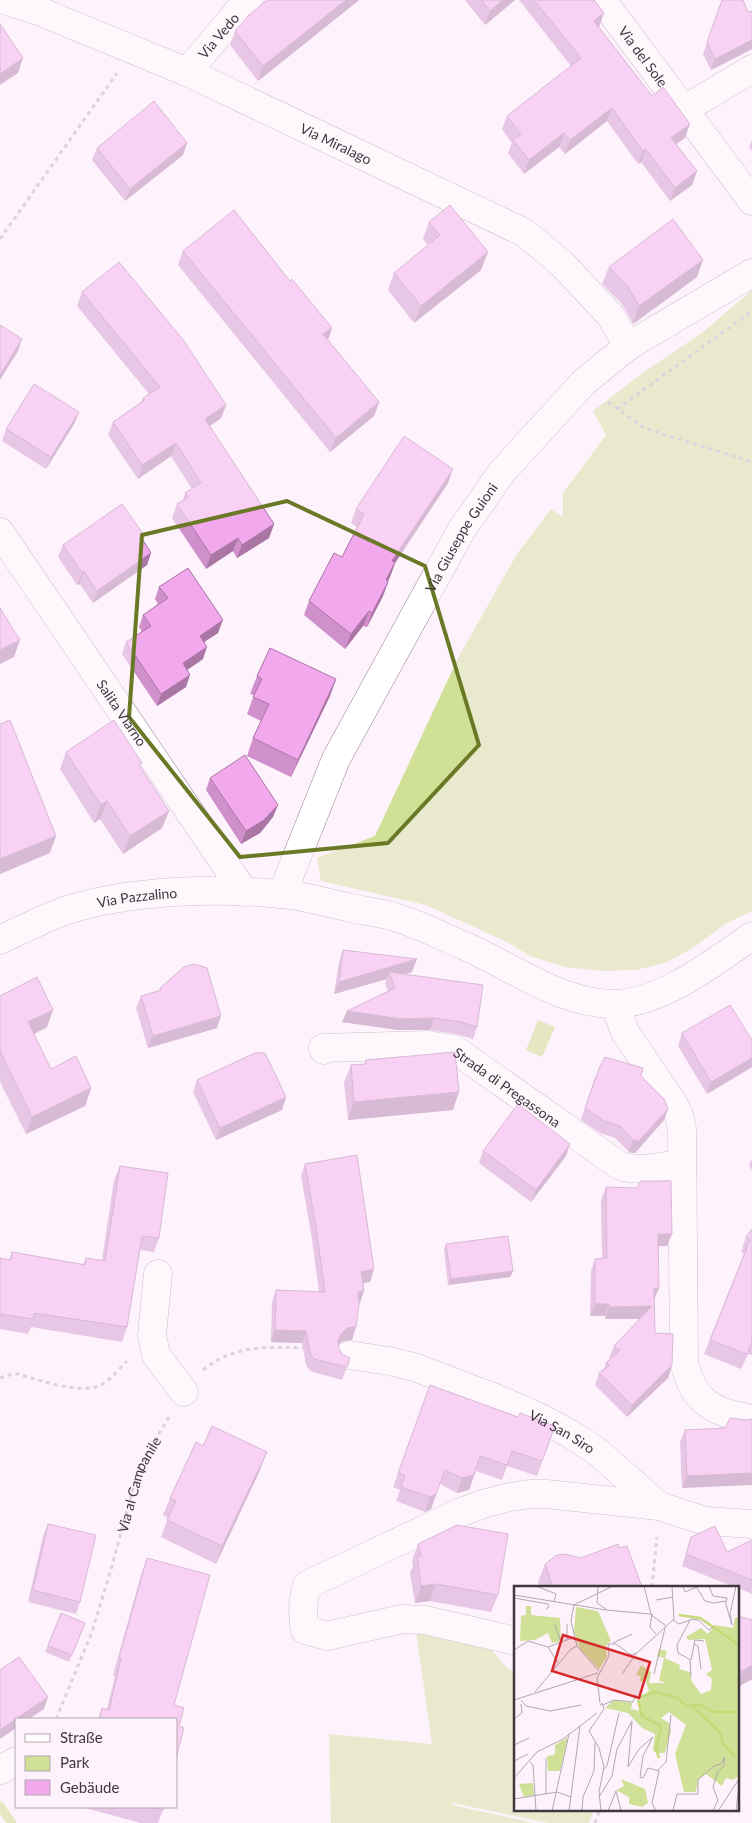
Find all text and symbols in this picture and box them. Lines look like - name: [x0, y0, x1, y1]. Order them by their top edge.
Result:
- street label: Via Vedo: [194, 9, 242, 62]
- street label: Via del Sole: [616, 22, 672, 90]
- street label: Via Miralago: [298, 119, 375, 167]
- street label: Via Giuseppe Guioni: [421, 479, 501, 595]
- street label: Salita Viarno: [94, 676, 151, 749]
- street label: Via Pazzalino: [96, 883, 178, 910]
- street label: Strada di Pregassona: [451, 1043, 564, 1130]
- street label: Via San Siro: [527, 1406, 598, 1457]
- street label: Via al Campanile: [113, 1433, 164, 1535]
- inset map: [514, 1586, 740, 1810]
- legend: [15, 1718, 178, 1808]
- text: Straße: [60, 1728, 103, 1746]
- text: Park: [60, 1753, 90, 1771]
- text: Gebäude: [60, 1778, 119, 1796]

